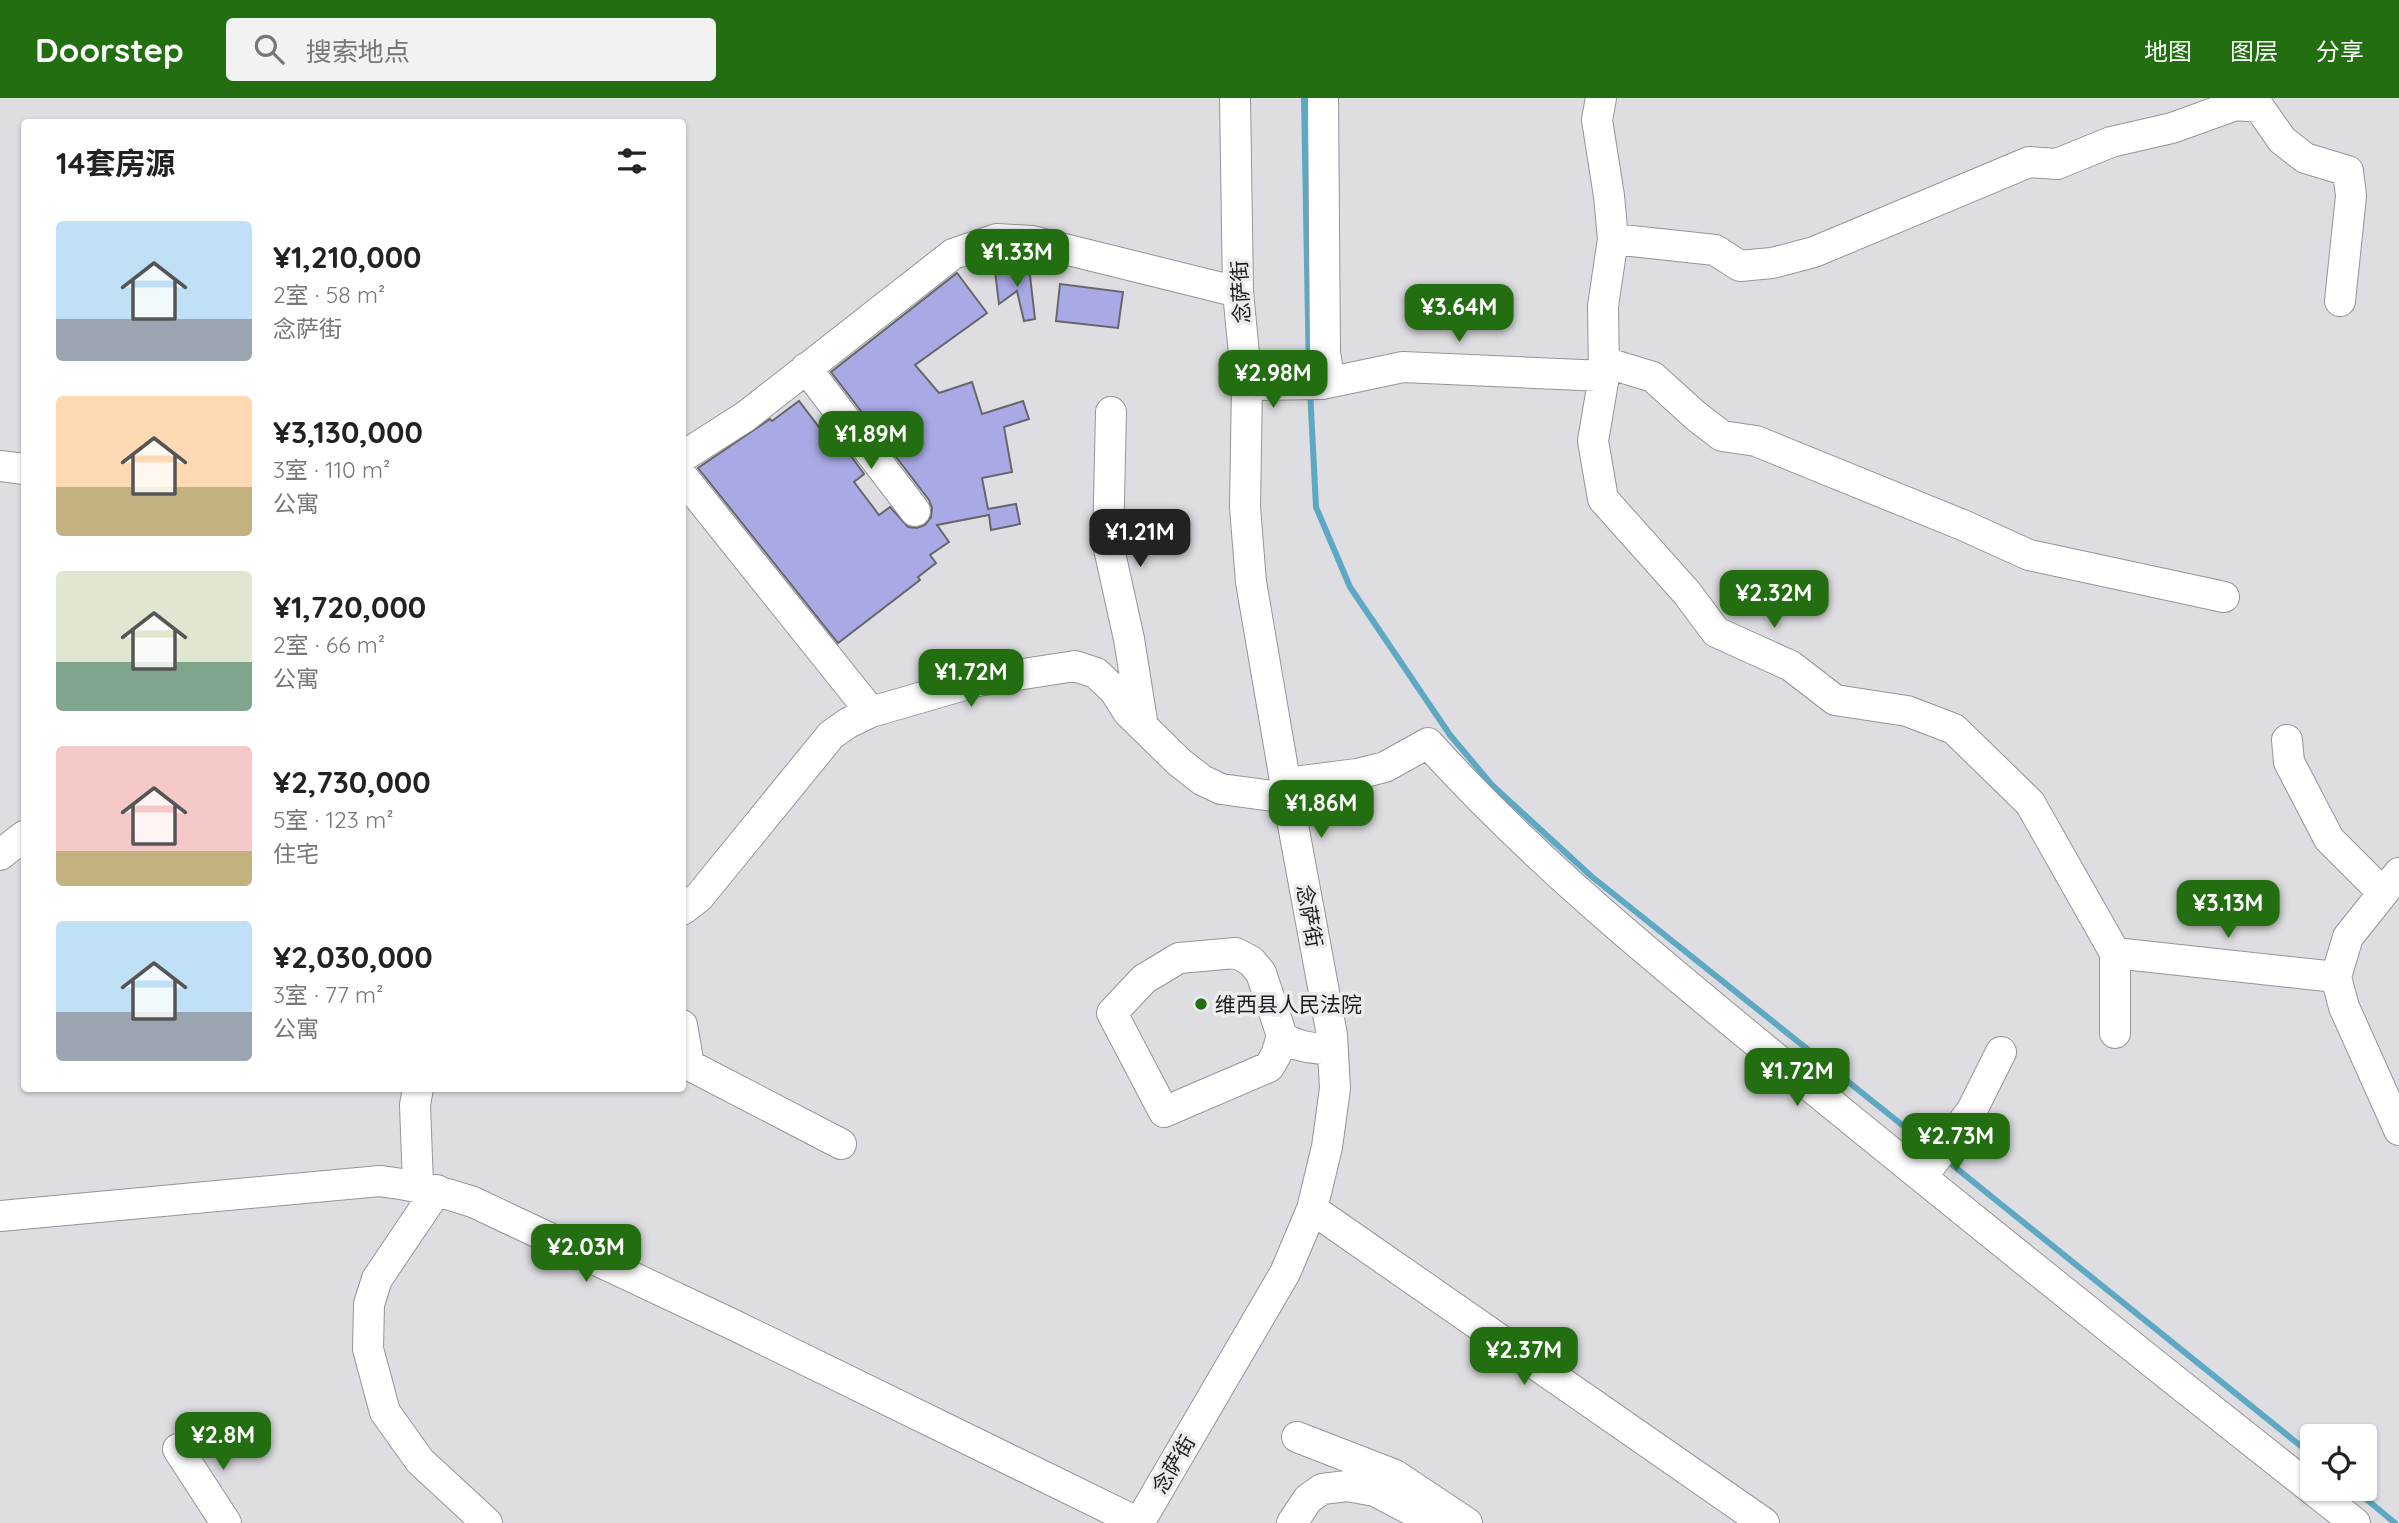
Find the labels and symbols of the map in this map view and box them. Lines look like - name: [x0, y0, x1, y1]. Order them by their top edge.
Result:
- pin: ¥1.33M: [960, 230, 1074, 289]
- street label: 念萨街: [1225, 260, 1255, 324]
- pin: ¥3.64M: [1402, 285, 1516, 344]
- pin: ¥2.98M: [1216, 350, 1330, 410]
- pin: ¥1.89M: [814, 412, 928, 471]
- pin: ¥1.21M: [1083, 510, 1197, 569]
- pin: ¥2.32M: [1717, 570, 1831, 630]
- pin: ¥1.72M: [914, 650, 1028, 709]
- pin: ¥1.86M: [1264, 780, 1378, 840]
- pin: ¥3.13M: [2171, 880, 2285, 940]
- street label: 念萨街: [1292, 883, 1328, 949]
- place label: 维西县人民法院: [1215, 991, 1362, 1017]
- marker: 维西县人民法院: [1193, 996, 1209, 1012]
- pin: ¥1.72M: [1740, 1048, 1854, 1108]
- pin: ¥2.73M: [1899, 1114, 2013, 1173]
- pin: ¥2.03M: [529, 1224, 643, 1284]
- pin: ¥2.37M: [1467, 1328, 1581, 1387]
- pin: ¥2.8M: [174, 1412, 272, 1472]
- street label: 念萨街: [1146, 1430, 1200, 1498]

